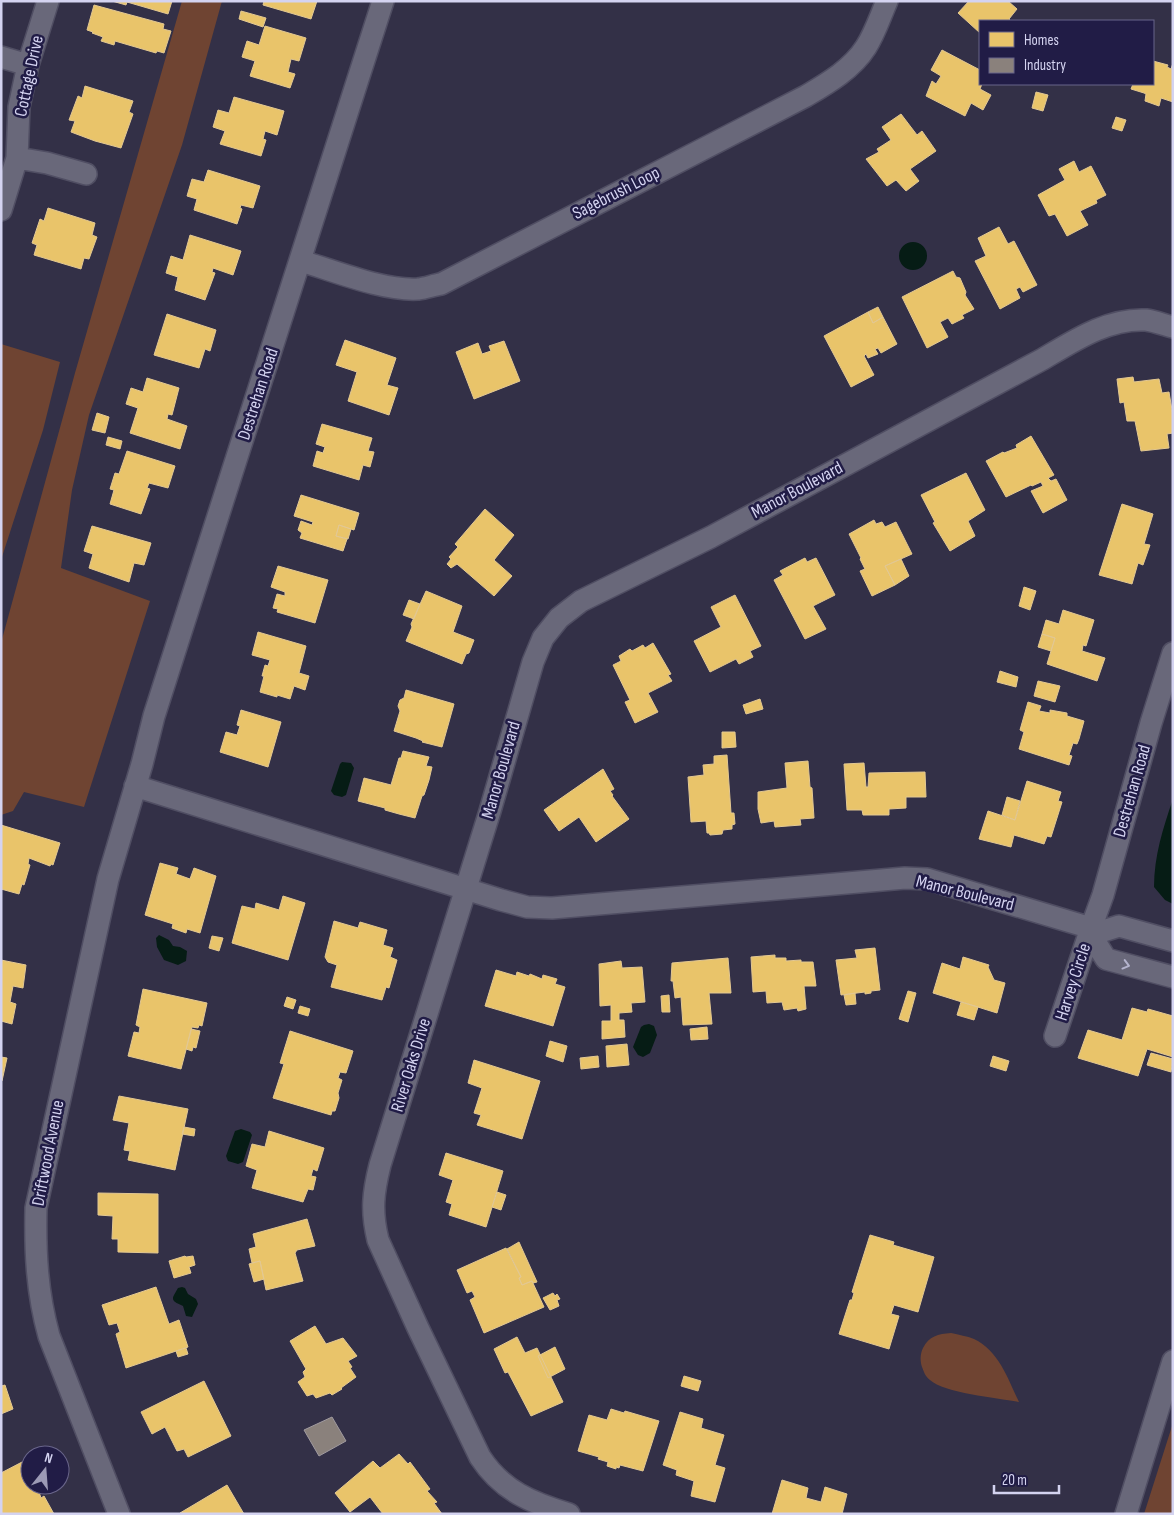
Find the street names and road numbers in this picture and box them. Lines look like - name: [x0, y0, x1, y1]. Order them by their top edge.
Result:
- street label: Cottage Drive: [10, 33, 48, 119]
- street label: Sagebrush Loop: [569, 162, 663, 224]
- street label: Destrehan Road: [233, 345, 283, 443]
- street label: Manor Boulevard: [748, 457, 846, 523]
- street label: Manor Boulevard: [477, 719, 525, 821]
- street label: Destrehan Road: [1109, 742, 1155, 840]
- street label: Manor Boulevard: [914, 871, 1016, 915]
- street label: Harvey Circle: [1051, 941, 1095, 1023]
- street label: River Oaks Drive: [387, 1016, 435, 1114]
- street label: Driftwood Avenue: [27, 1098, 69, 1208]

